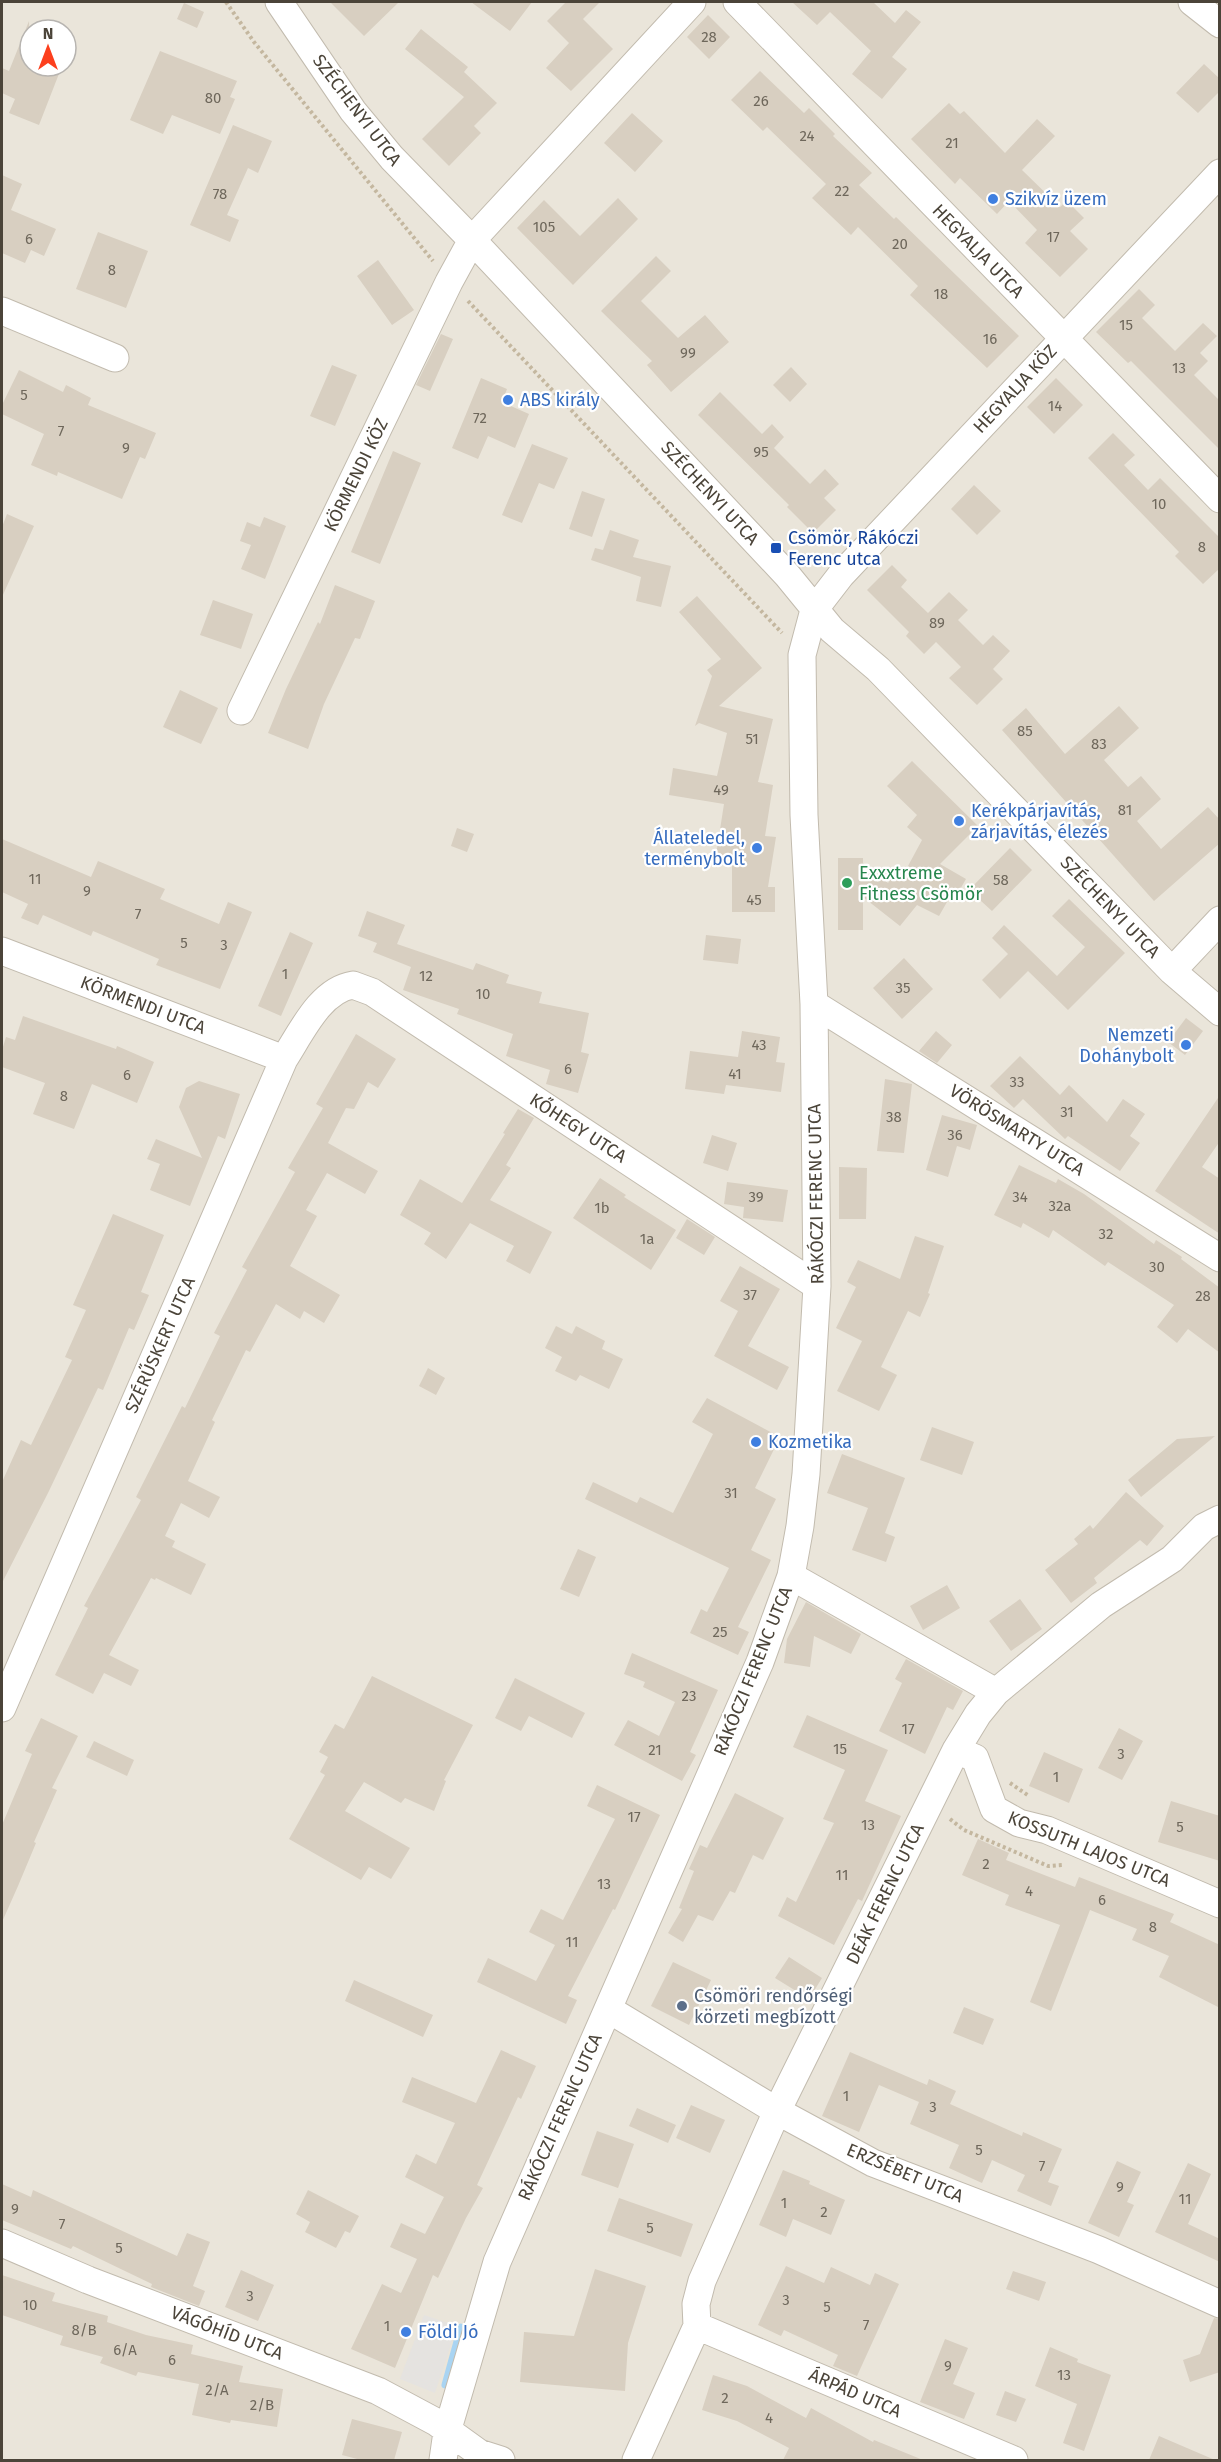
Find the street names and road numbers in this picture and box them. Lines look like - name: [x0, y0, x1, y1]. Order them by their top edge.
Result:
- street label: SZÉCHENYI UTCA: [308, 49, 407, 170]
- street label: HEGYALJA UTCA: [928, 199, 1029, 303]
- street label: HEGYALJA KÖZ: [968, 340, 1062, 438]
- street label: KÖRMENDI KÖZ: [319, 415, 393, 535]
- street label: SZÉCHENYI UTCA: [656, 436, 765, 550]
- street label: SZÉCHENYI UTCA: [1056, 851, 1165, 963]
- street label: KÖRMENDI UTCA: [77, 971, 209, 1039]
- street label: VÖRÖSMARTY UTCA: [945, 1080, 1089, 1181]
- street label: KŐHEGY UTCA: [525, 1088, 632, 1168]
- street label: RÁKÓCZI FERENC UTCA: [802, 1103, 829, 1284]
- street label: SZÉRŰSKERT UTCA: [119, 1272, 200, 1417]
- street label: RÁKÓCZI FERENC UTCA: [708, 1582, 797, 1759]
- street label: KOSSUTH LAJOS UTCA: [1005, 1806, 1174, 1892]
- street label: DEÁK FERENC UTCA: [840, 1819, 929, 1968]
- street label: RÁKÓCZI FERENC UTCA: [512, 2029, 607, 2204]
- street label: ERZSÉBET UTCA: [843, 2138, 968, 2208]
- street label: VÁGÓHÍD UTCA: [168, 2301, 287, 2365]
- street label: ÁRPÁD UTCA: [805, 2363, 906, 2423]

